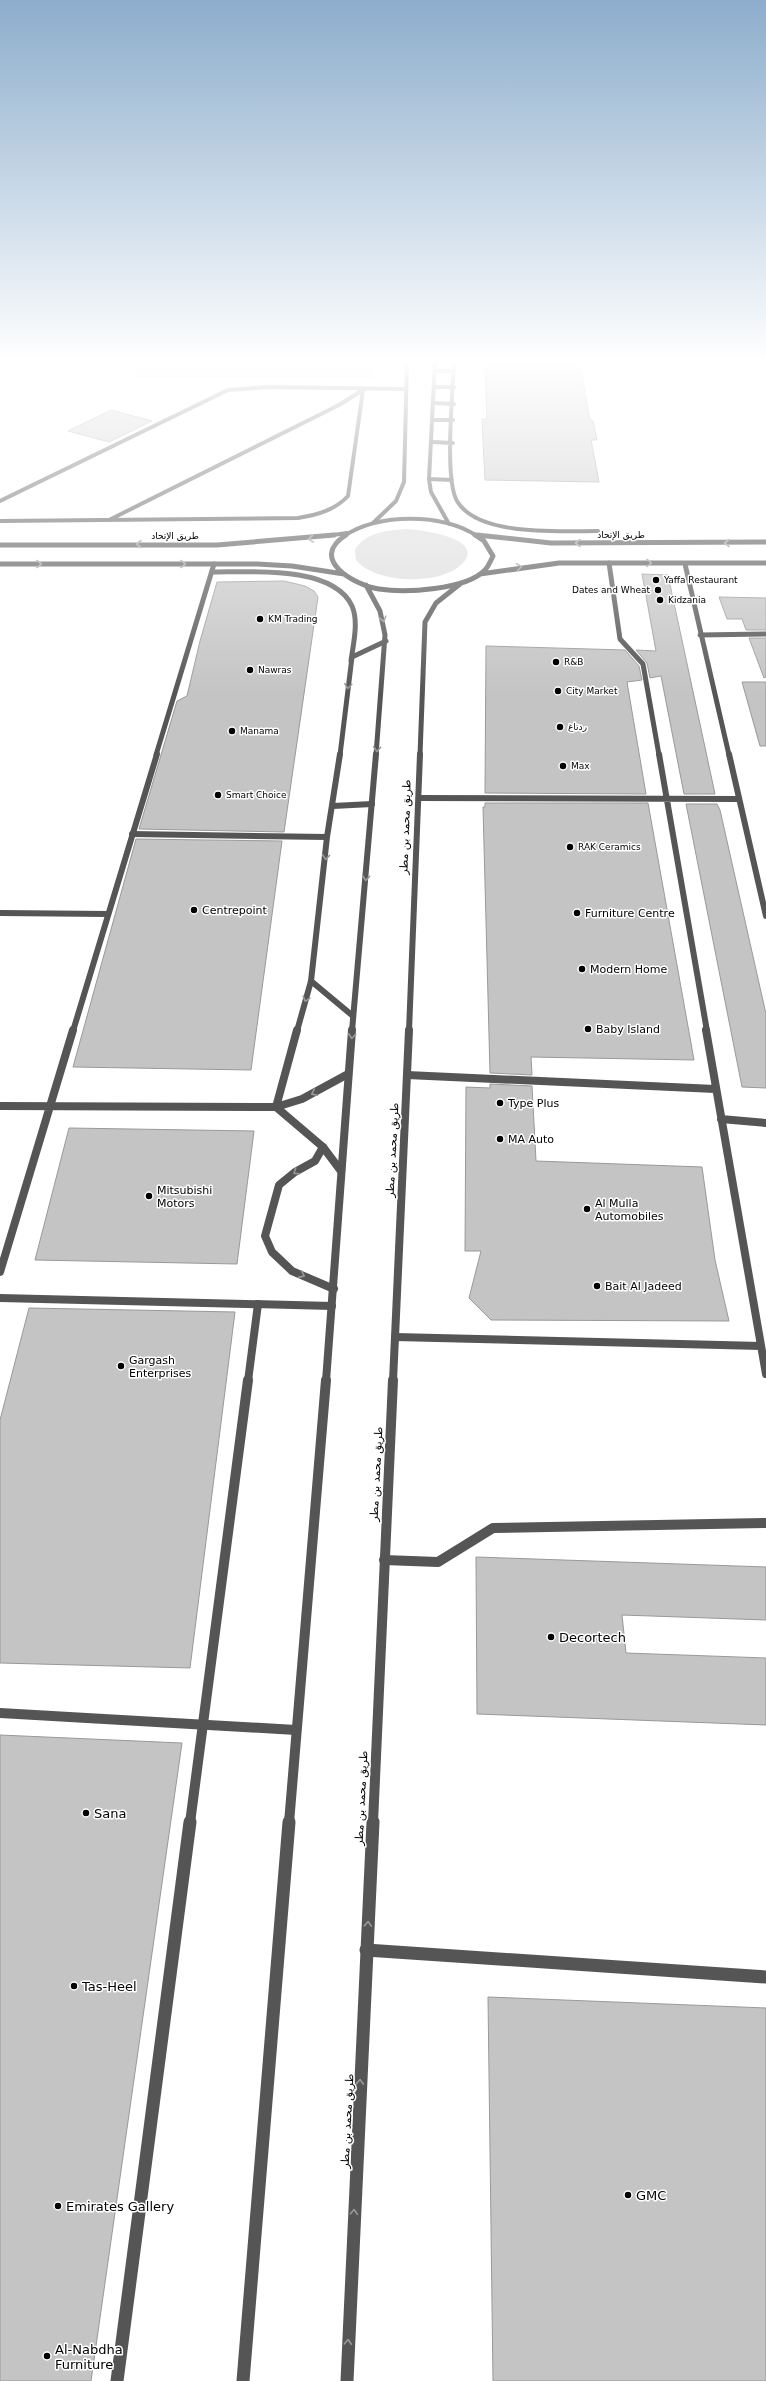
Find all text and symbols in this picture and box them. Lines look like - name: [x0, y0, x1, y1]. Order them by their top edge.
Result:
- street label: طريق اﻹتحاد: [597, 530, 645, 541]
- street label: طريق اﻹتحاد: [151, 531, 199, 542]
- one-way arrow: [308, 534, 314, 542]
- one-way arrow: [724, 538, 730, 547]
- one-way arrow: [575, 539, 581, 547]
- one-way arrow: [136, 540, 142, 549]
- one-way arrow: [646, 559, 652, 567]
- one-way arrow: [36, 560, 42, 568]
- one-way arrow: [180, 560, 186, 568]
- one-way arrow: [516, 563, 522, 572]
- marker: Yaffa Restaurant: [651, 575, 661, 585]
- place label: Yaffa Restaurant: [663, 575, 738, 585]
- place label: Dates and Wheat: [572, 585, 650, 595]
- marker: Dates and Wheat: [653, 585, 663, 595]
- marker: Kidzania: [655, 595, 665, 605]
- place label: Kidzania: [668, 595, 706, 605]
- marker: KM Trading: [255, 614, 265, 624]
- place label: KM Trading: [268, 614, 318, 624]
- one-way arrow: [379, 616, 387, 623]
- marker: R&B: [551, 657, 561, 667]
- place label: R&B: [564, 657, 583, 667]
- marker: Nawras: [245, 665, 255, 675]
- place label: Nawras: [258, 665, 292, 675]
- one-way arrow: [344, 683, 353, 689]
- marker: City Market: [553, 686, 563, 696]
- place label: City Market: [566, 686, 618, 696]
- marker: ردتاغ: [555, 722, 565, 732]
- place label: ردتاغ: [568, 722, 587, 732]
- marker: Manama: [227, 726, 237, 736]
- place label: Manama: [240, 726, 279, 736]
- one-way arrow: [373, 746, 382, 752]
- marker: Max: [558, 761, 568, 771]
- place label: Max: [571, 761, 590, 771]
- street label: طريق محمد بن مطر: [397, 779, 415, 876]
- marker: Smart Choice: [213, 790, 223, 800]
- place label: Smart Choice: [226, 790, 287, 800]
- marker: RAK Ceramics: [565, 842, 575, 852]
- place label: RAK Ceramics: [578, 842, 641, 852]
- one-way arrow: [321, 854, 330, 860]
- one-way arrow: [361, 875, 370, 881]
- place label: Centrepoint: [202, 904, 268, 917]
- marker: Centrepoint: [189, 905, 199, 915]
- place label: Furniture Centre: [585, 907, 675, 920]
- marker: Furniture Centre: [572, 908, 582, 918]
- place label: Modern Home: [590, 963, 667, 976]
- marker: Modern Home: [577, 964, 587, 974]
- one-way arrow: [302, 995, 311, 1002]
- place label: Baby Island: [596, 1023, 660, 1036]
- marker: Baby Island: [583, 1024, 593, 1034]
- one-way arrow: [347, 1033, 356, 1039]
- one-way arrow: [311, 1088, 319, 1096]
- place label: Type Plus: [507, 1097, 559, 1110]
- marker: Type Plus: [495, 1098, 505, 1108]
- street label: طريق محمد بن مطر: [383, 1102, 402, 1199]
- place label: MA Auto: [508, 1133, 554, 1146]
- marker: MA Auto: [495, 1134, 505, 1144]
- one-way arrow: [293, 1167, 300, 1174]
- place label: Mitsubishi Motors: [157, 1184, 212, 1210]
- marker: Mitsubishi Motors: [144, 1191, 154, 1201]
- place label: Al Mulla Automobiles: [595, 1197, 664, 1223]
- marker: Al Mulla Automobiles: [582, 1204, 592, 1214]
- one-way arrow: [298, 1270, 306, 1278]
- place label: Bait Al Jadeed: [605, 1280, 682, 1293]
- marker: Bait Al Jadeed: [592, 1281, 602, 1291]
- place label: Gargash Enterprises: [129, 1354, 192, 1380]
- marker: Gargash Enterprises: [116, 1361, 126, 1371]
- street label: طريق محمد بن مطر: [367, 1426, 386, 1523]
- place label: Decortech: [559, 1630, 626, 1645]
- marker: Decortech: [546, 1632, 556, 1642]
- street label: طريق محمد بن مطر: [352, 1750, 371, 1847]
- place label: Sana: [94, 1806, 126, 1821]
- marker: Sana: [81, 1808, 91, 1818]
- one-way arrow: [363, 1921, 372, 1927]
- place label: Tas-Heel: [81, 1979, 137, 1994]
- marker: Tas-Heel: [69, 1981, 79, 1991]
- street label: طريق محمد بن مطر: [338, 2073, 357, 2170]
- one-way arrow: [356, 2079, 365, 2085]
- place label: GMC: [636, 2188, 666, 2203]
- marker: GMC: [623, 2190, 633, 2200]
- place label: Emirates Gallery: [66, 2199, 174, 2214]
- marker: Emirates Gallery: [53, 2201, 63, 2211]
- one-way arrow: [350, 2209, 359, 2215]
- one-way arrow: [344, 2339, 353, 2345]
- place label: Al-Nabdha Furniture: [55, 2342, 123, 2372]
- marker: Al-Nabdha Furniture: [42, 2351, 52, 2361]

